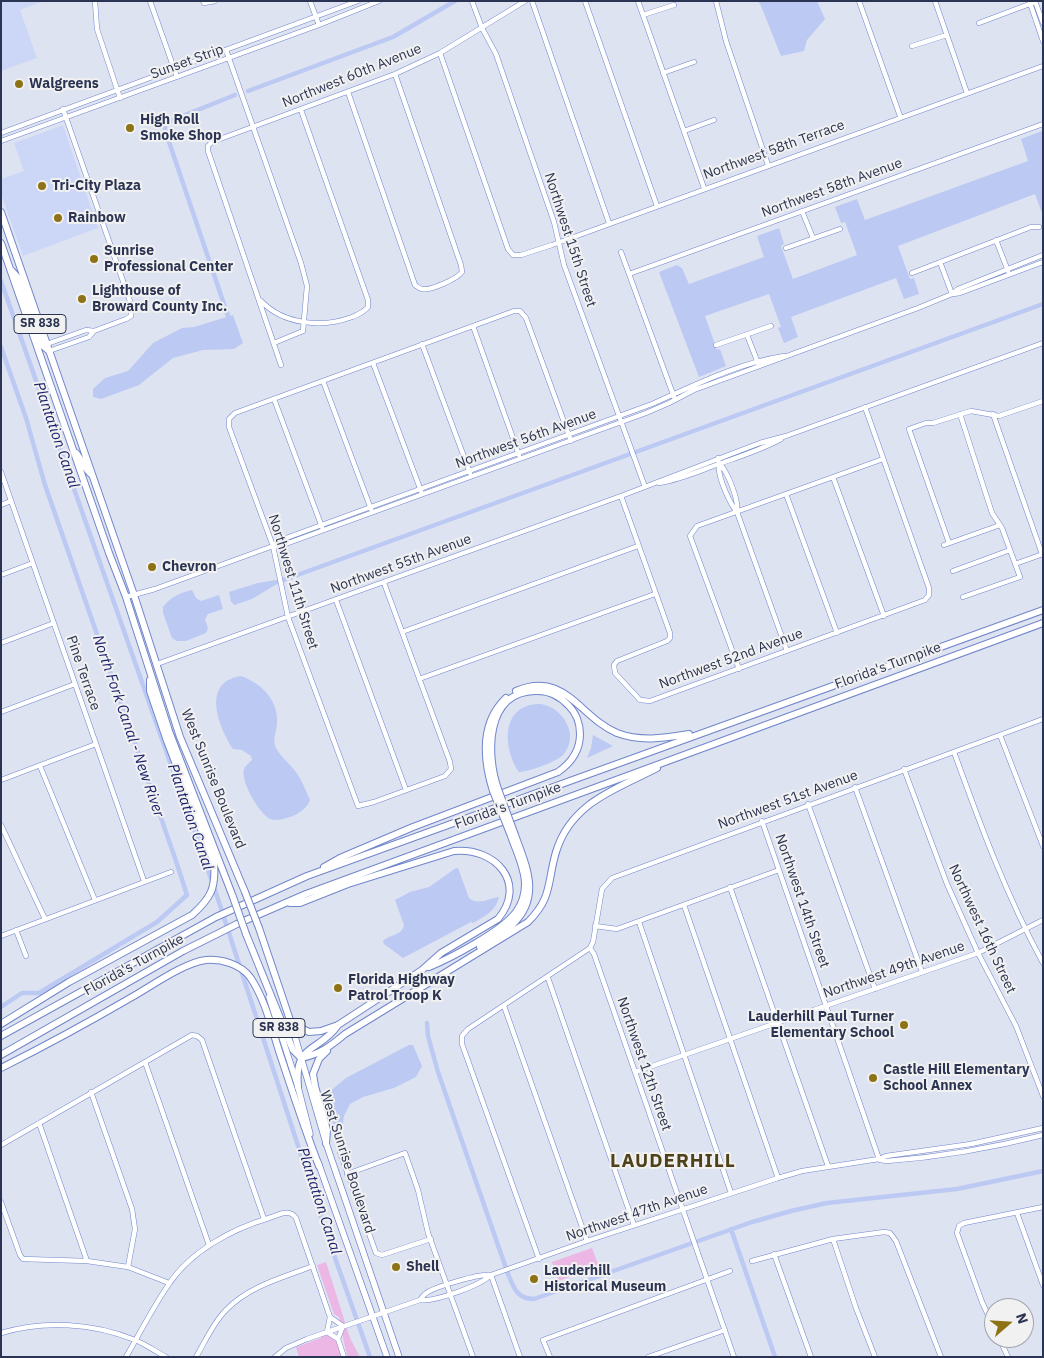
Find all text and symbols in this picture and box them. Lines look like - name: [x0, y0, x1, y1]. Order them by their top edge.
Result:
- street label: Northwest 60th Avenue: [280, 40, 424, 112]
- street label: Sunset Strip: [148, 41, 226, 83]
- place label: Walgreens: [29, 76, 99, 92]
- marker: Walgreens: [13, 78, 25, 90]
- place label: High Roll Smoke Shop: [140, 112, 222, 144]
- street label: Northwest 58th Terrace: [701, 117, 847, 183]
- marker: High Roll Smoke Shop: [124, 122, 136, 134]
- street label: Northwest 58th Avenue: [759, 155, 905, 221]
- street label: Northwest 15th Street: [540, 171, 600, 309]
- place label: Tri-City Plaza: [52, 178, 141, 194]
- marker: Tri-City Plaza: [36, 180, 48, 192]
- place label: Rainbow: [68, 210, 126, 226]
- marker: Rainbow: [52, 212, 64, 224]
- place label: Sunrise Professional Center: [104, 243, 233, 276]
- marker: Sunrise Professional Center: [88, 253, 100, 265]
- place label: Lighthouse of Broward County Inc.: [92, 283, 227, 316]
- marker: Lighthouse of Broward County Inc.: [76, 293, 88, 305]
- road number: SR 838: [14, 314, 66, 334]
- water label: Plantation Canal: [29, 379, 83, 491]
- street label: Northwest 56th Avenue: [453, 406, 599, 472]
- street label: Northwest 11th Street: [264, 512, 322, 652]
- street label: Northwest 55th Avenue: [328, 531, 474, 597]
- place label: Chevron: [162, 559, 217, 575]
- marker: Chevron: [146, 561, 158, 573]
- street label: Northwest 52nd Avenue: [657, 625, 805, 693]
- street label: Pine Terrace: [62, 633, 104, 713]
- water label: North Fork Canal - New River: [88, 633, 168, 819]
- street label: Florida's Turnpike: [833, 639, 943, 693]
- street label: West Sunrise Boulevard: [177, 707, 249, 851]
- water label: Plantation Canal: [163, 761, 217, 873]
- street label: Northwest 51st Avenue: [716, 767, 860, 833]
- street label: Florida's Turnpike: [453, 779, 563, 833]
- street label: Northwest 14th Street: [771, 832, 833, 970]
- street label: Northwest 16th Street: [945, 862, 1019, 996]
- street label: Florida's Turnpike: [81, 931, 187, 999]
- street label: Northwest 49th Avenue: [821, 938, 967, 1002]
- place label: Florida Highway Patrol Troop K: [348, 972, 455, 1004]
- marker: Florida Highway Patrol Troop K: [332, 982, 344, 994]
- street label: Northwest 12th Street: [613, 995, 675, 1133]
- place label: Lauderhill Paul Turner Elementary School: [748, 1009, 894, 1042]
- road number: SR 838: [253, 1018, 305, 1038]
- marker: Lauderhill Paul Turner Elementary School: [898, 1019, 910, 1031]
- place label: Castle Hill Elementary School Annex: [883, 1062, 1030, 1094]
- marker: Castle Hill Elementary School Annex: [867, 1072, 879, 1084]
- street label: West Sunrise Boulevard: [316, 1089, 378, 1235]
- water label: Plantation Canal: [293, 1145, 345, 1257]
- district label: LAUDERHILL: [609, 1151, 737, 1173]
- street label: Northwest 47th Avenue: [564, 1181, 710, 1245]
- place label: Shell: [406, 1259, 439, 1275]
- marker: Shell: [390, 1261, 402, 1273]
- place label: Lauderhill Historical Museum: [544, 1263, 666, 1295]
- marker: Lauderhill Historical Museum: [528, 1273, 540, 1285]
- north arrow: [984, 1298, 1034, 1348]
- text: N: [1012, 1311, 1032, 1326]

